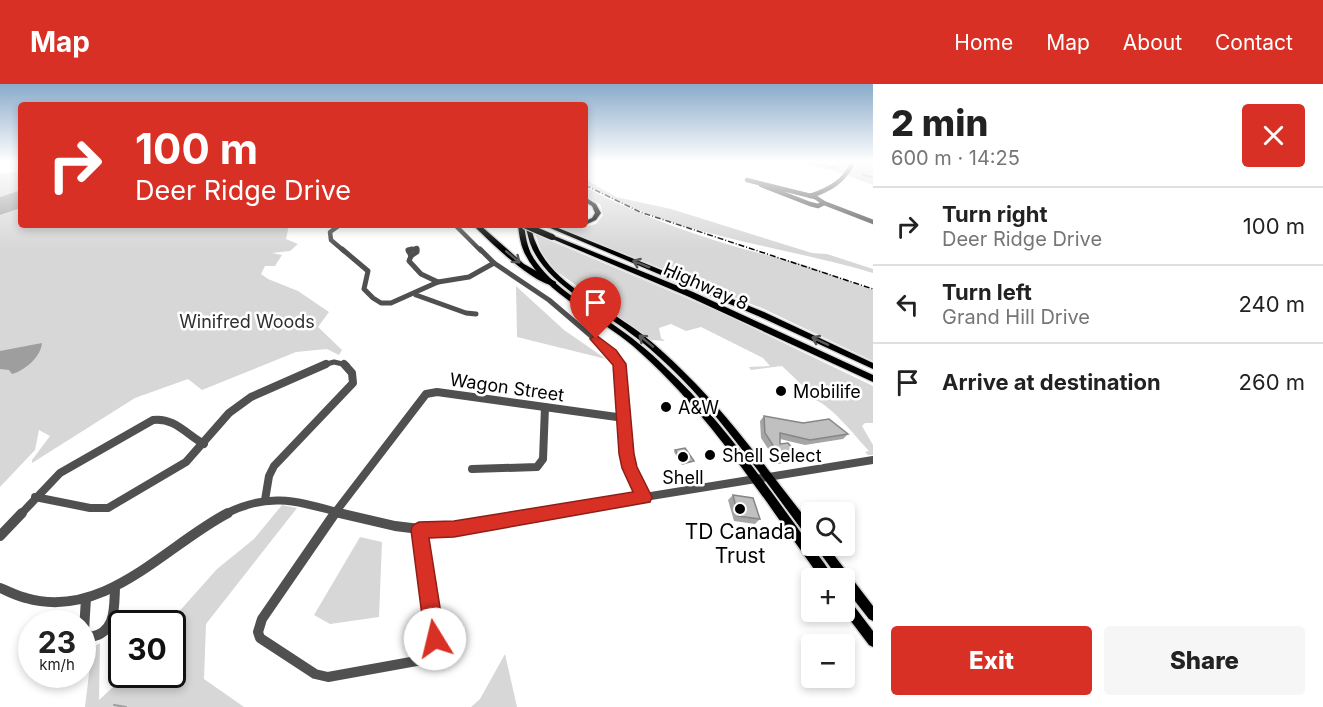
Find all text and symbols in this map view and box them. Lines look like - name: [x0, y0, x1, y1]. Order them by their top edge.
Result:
- text: Map: [30, 25, 90, 59]
- text: Home: [954, 30, 1013, 55]
- text: Map: [1046, 30, 1090, 55]
- text: About: [1123, 30, 1182, 55]
- text: Contact: [1215, 30, 1293, 55]
- text: 2 min: [891, 101, 988, 145]
- button: close: [1242, 104, 1305, 167]
- text: 100 m: [135, 123, 258, 174]
- icon: right: [36, 126, 114, 204]
- text: 600 m · 14:25: [891, 146, 1020, 170]
- text: Deer Ridge Drive: [135, 174, 351, 207]
- text: Turn right: [942, 201, 1048, 227]
- icon: right: [891, 210, 924, 243]
- text: 100 m: [1243, 213, 1305, 239]
- text: Deer Ridge Drive: [942, 227, 1102, 251]
- one-way arrow: [505, 250, 520, 264]
- one-way arrow: [632, 257, 651, 268]
- street label: Highway 8: [660, 258, 752, 314]
- pin: [570, 277, 621, 339]
- text: Turn left: [942, 279, 1032, 305]
- icon: arrive: [579, 286, 612, 319]
- icon: left: [891, 288, 924, 321]
- text: 240 m: [1238, 291, 1305, 317]
- text: Grand Hill Drive: [942, 305, 1090, 329]
- park label: Winifred Woods: [179, 311, 315, 332]
- one-way arrow: [812, 334, 830, 346]
- one-way arrow: [638, 335, 654, 348]
- icon: arrive: [891, 366, 924, 399]
- street label: Wagon Street: [448, 369, 566, 405]
- text: Arrive at destination: [942, 369, 1161, 395]
- text: 260 m: [1239, 369, 1305, 395]
- place label: Mobilife: [793, 381, 861, 402]
- marker: Mobilife: [774, 384, 788, 398]
- place label: A&W: [678, 397, 719, 418]
- marker: A&W: [659, 400, 673, 414]
- place label: Shell Select: [722, 445, 822, 466]
- marker: Shell Select: [703, 448, 717, 462]
- marker: Shell: [676, 450, 690, 464]
- place label: Shell: [662, 467, 704, 488]
- marker: TD Canada Trust: [733, 502, 747, 516]
- map controls: [801, 502, 855, 688]
- button: search: [801, 502, 855, 556]
- place label: TD Canada Trust: [685, 519, 795, 568]
- button: +: [801, 568, 855, 622]
- position arrow: [403, 607, 467, 671]
- speed limit sign: 30: [108, 610, 186, 688]
- text: 23: [38, 624, 76, 660]
- button: Exit: [891, 626, 1092, 695]
- button: Share: [1104, 626, 1305, 695]
- button: −: [801, 634, 855, 688]
- text: km/h: [39, 655, 75, 674]

